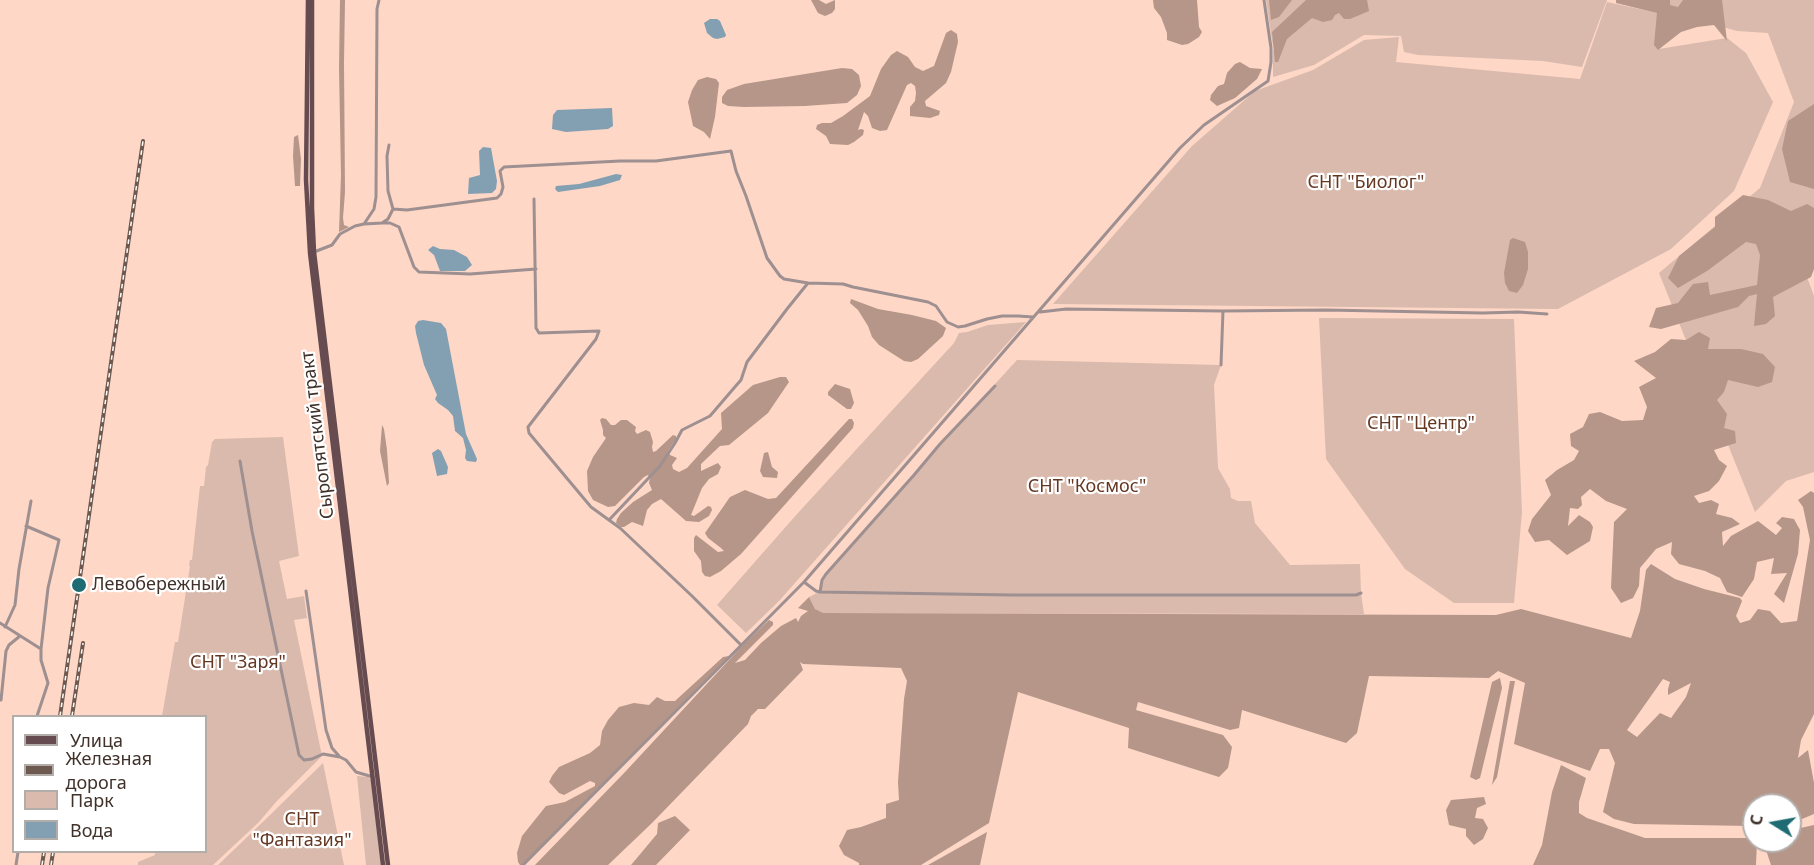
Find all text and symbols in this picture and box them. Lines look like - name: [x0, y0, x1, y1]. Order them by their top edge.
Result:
- park label: СНТ "Биолог": [1308, 172, 1424, 194]
- street label: Сыропятский тракт: [297, 350, 339, 520]
- park label: СНТ "Центр": [1367, 413, 1475, 435]
- park label: СНТ "Космос": [1028, 476, 1146, 498]
- place label: Левобережный: [92, 574, 226, 596]
- marker: Левобережный: [70, 576, 88, 594]
- park label: СНТ "Заря": [190, 652, 286, 674]
- legend: [12, 715, 207, 853]
- text: Улица: [70, 728, 123, 752]
- text: Железная дорога: [66, 746, 152, 794]
- text: Парк: [70, 788, 114, 812]
- north arrow: [1742, 793, 1802, 853]
- park label: СНТ "Фантазия": [253, 809, 351, 852]
- text: С: [1745, 813, 1768, 827]
- text: Вода: [70, 818, 113, 842]

